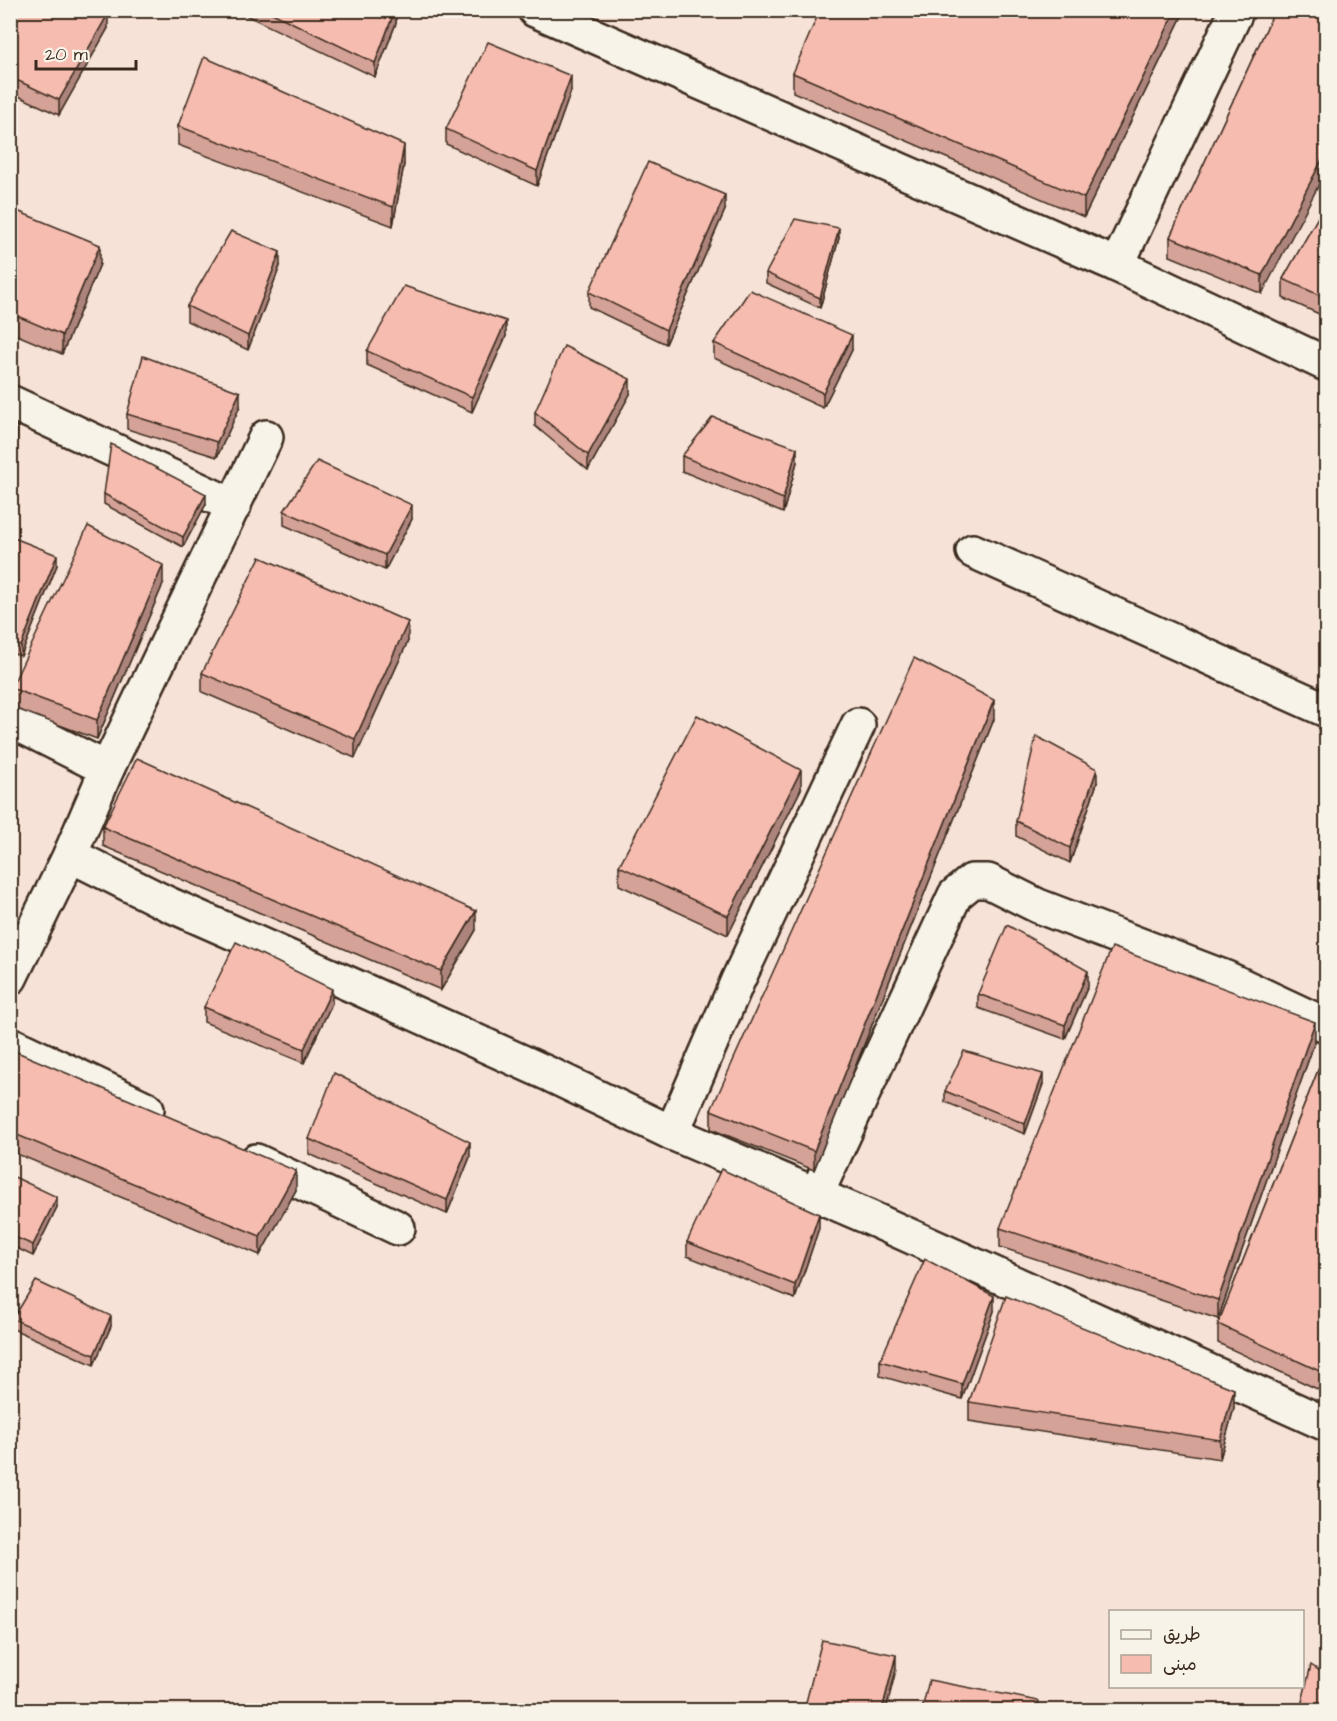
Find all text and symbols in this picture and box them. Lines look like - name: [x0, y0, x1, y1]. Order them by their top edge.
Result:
- scale bar: [36, 33, 136, 71]
- text: 20 m: [45, 42, 88, 67]
- legend: [1109, 1610, 1304, 1688]
- text: طريق: [1163, 1622, 1201, 1647]
- text: مبنى: [1163, 1652, 1197, 1677]

